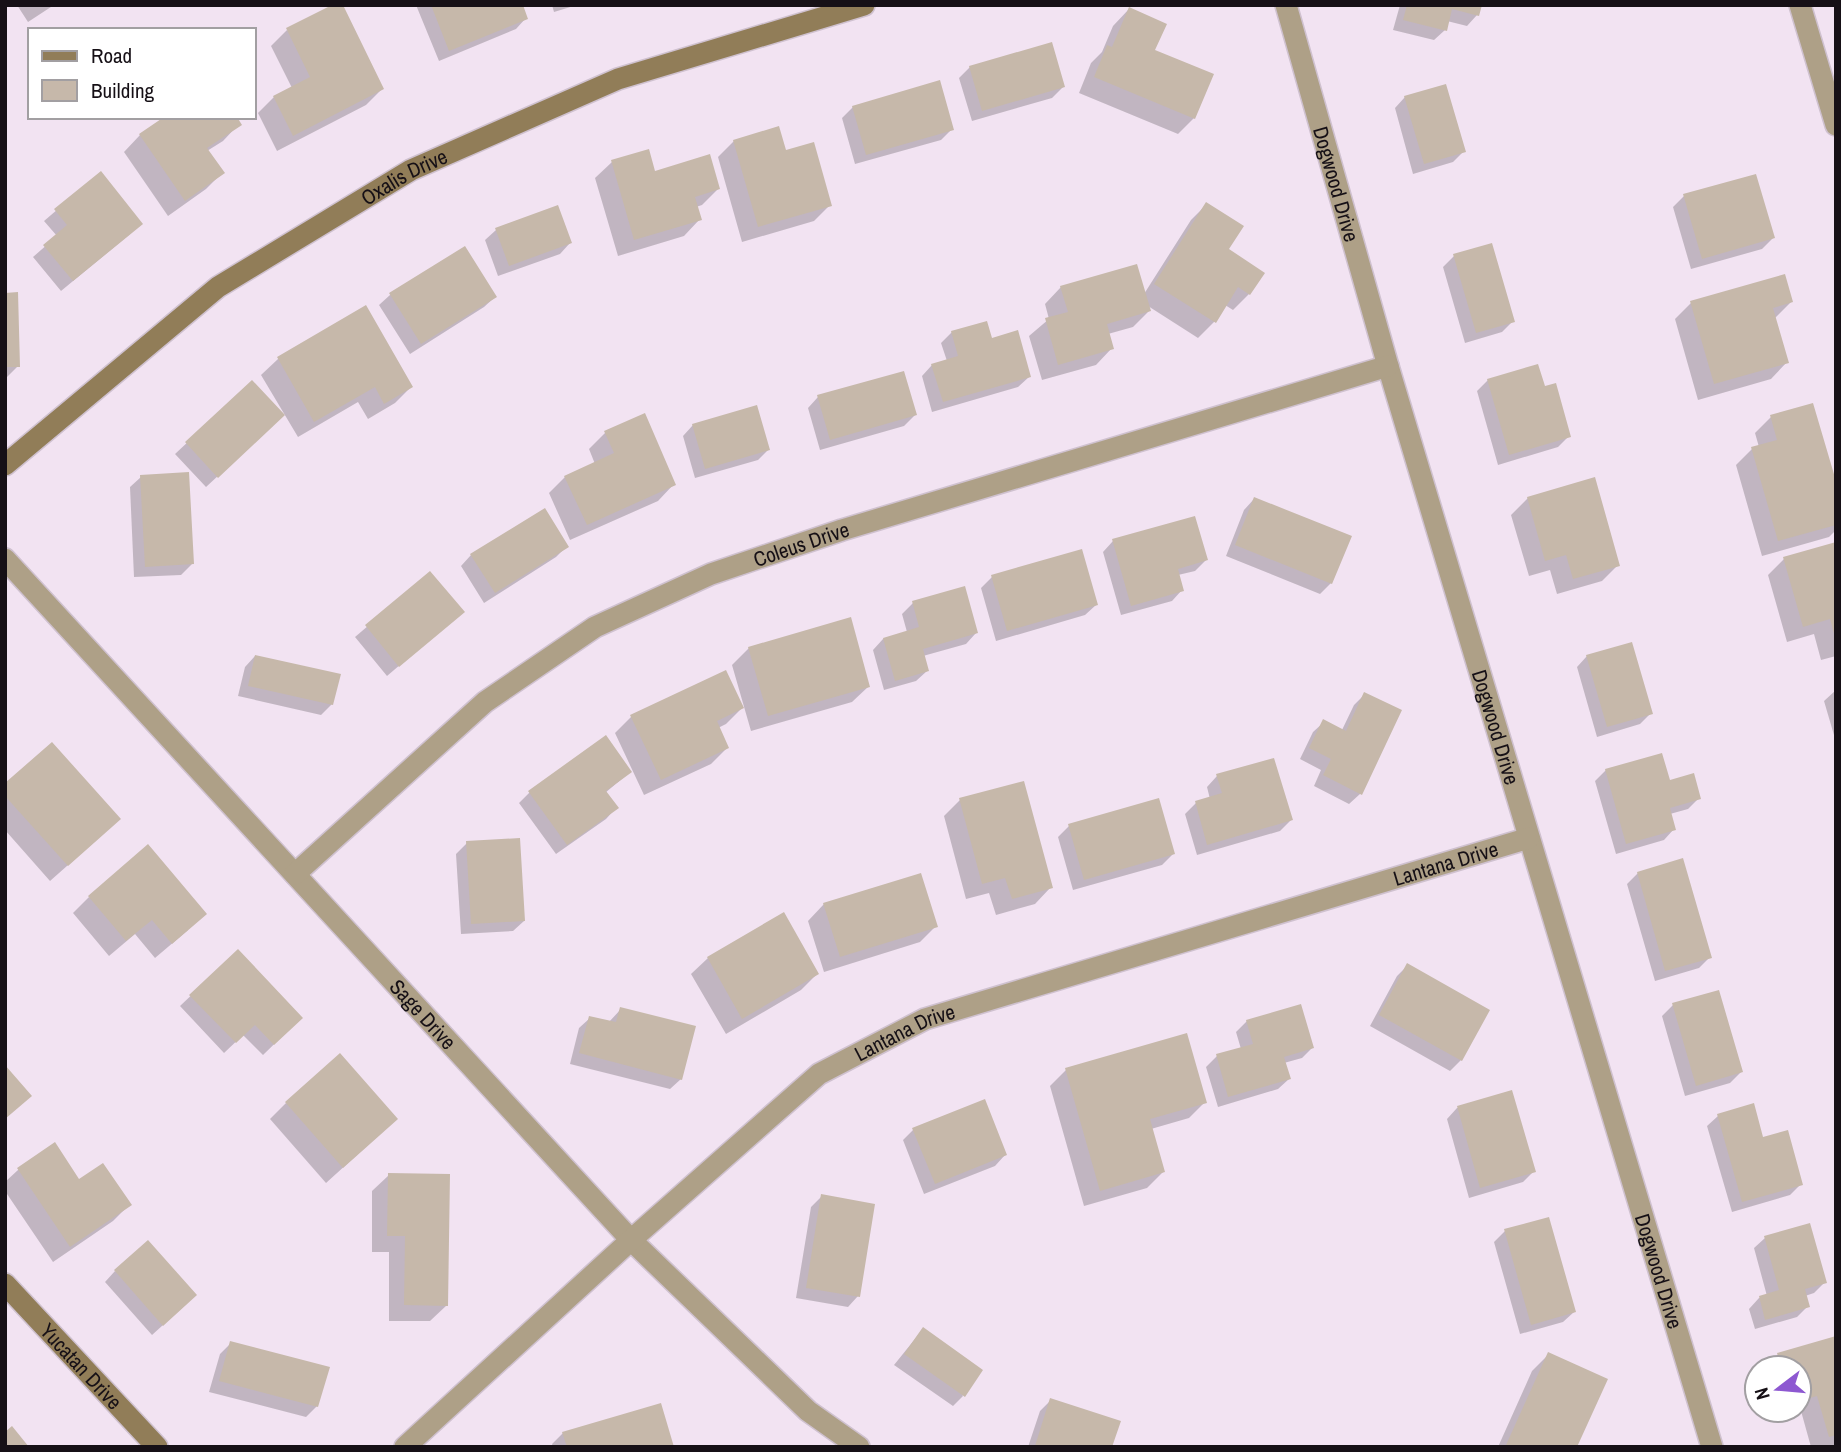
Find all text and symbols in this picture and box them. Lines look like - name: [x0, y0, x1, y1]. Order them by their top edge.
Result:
- legend: [28, 28, 256, 119]
- text: Road: [91, 41, 132, 70]
- text: Building: [91, 76, 155, 105]
- street label: Dogwood Drive: [1306, 123, 1367, 245]
- street label: Oxalis Drive: [355, 141, 452, 212]
- street label: Coleus Drive: [749, 514, 853, 573]
- street label: Dogwood Drive: [1465, 666, 1527, 788]
- street label: Lantana Drive: [1389, 834, 1501, 892]
- street label: Sage Drive: [383, 972, 463, 1056]
- street label: Lantana Drive: [849, 996, 958, 1068]
- street label: Dogwood Drive: [1628, 1210, 1690, 1332]
- street label: Yucatan Drive: [34, 1316, 129, 1415]
- north arrow: [1743, 1354, 1813, 1424]
- text: N: [1748, 1385, 1776, 1403]

